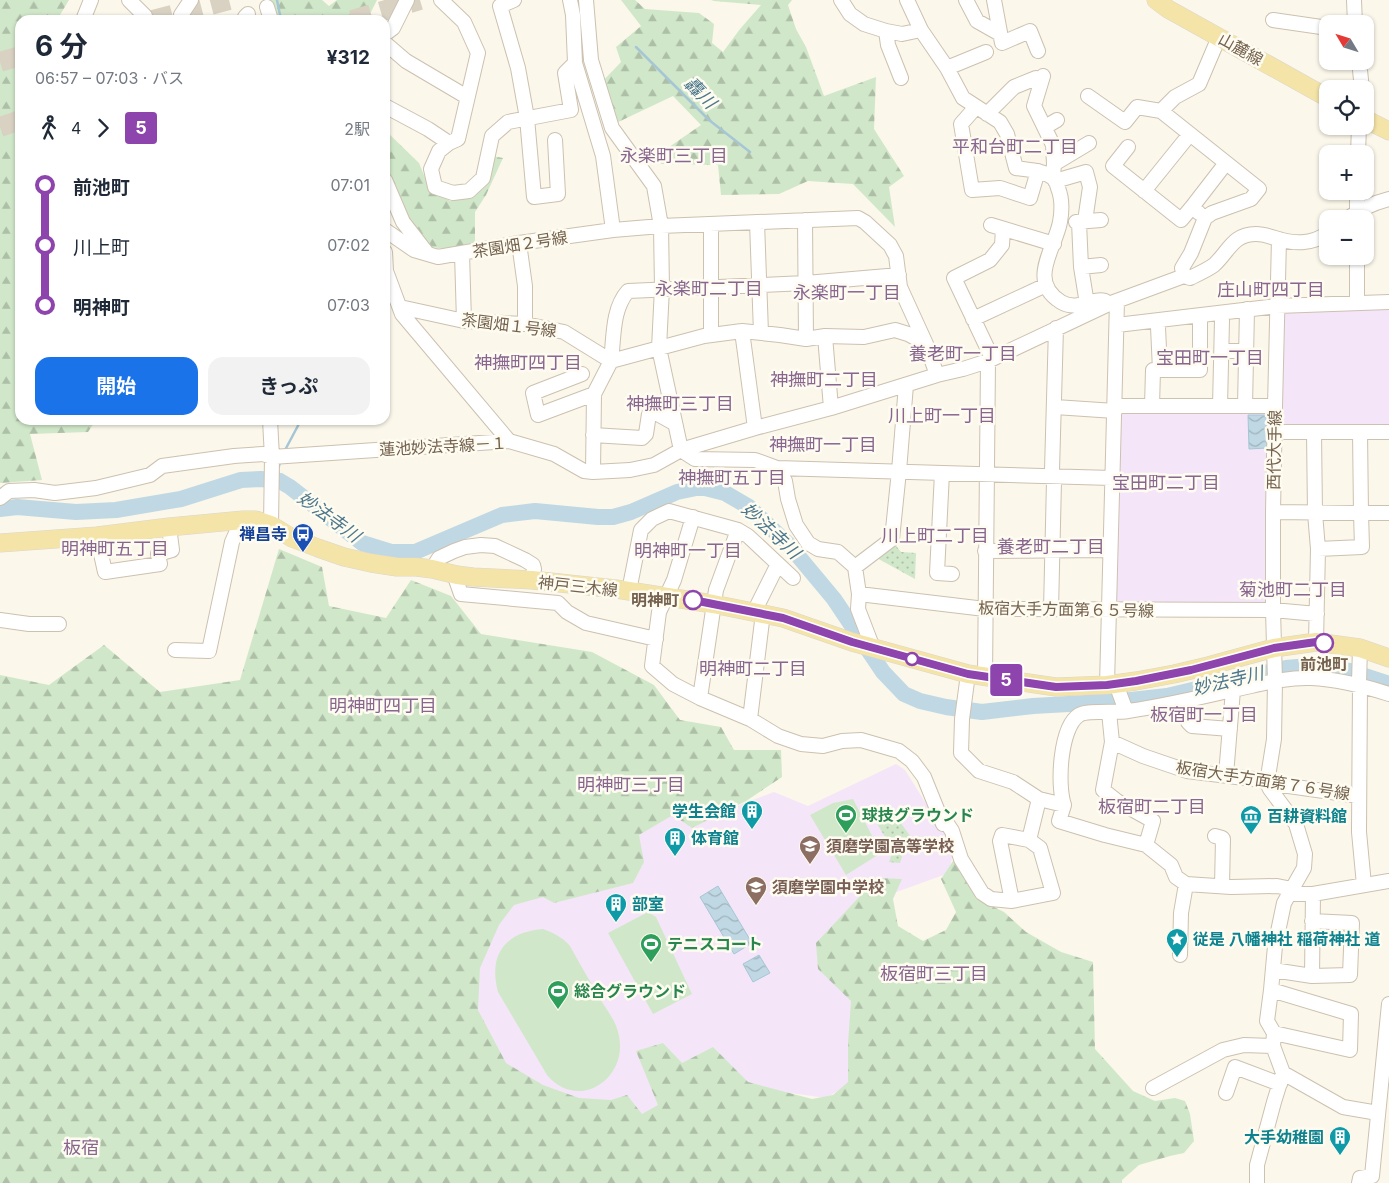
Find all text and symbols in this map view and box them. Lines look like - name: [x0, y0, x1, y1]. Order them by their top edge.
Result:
- north arrow: [1319, 15, 1374, 70]
- map controls: [1319, 15, 1374, 265]
- text: 6 分: [35, 29, 88, 63]
- street label: 山麓線: [1215, 29, 1267, 69]
- text: ¥312: [327, 46, 370, 69]
- text: 06:57 – 07:03 · バス: [35, 68, 184, 88]
- water label: 轟川: [680, 72, 722, 114]
- button: locate: [1319, 80, 1374, 135]
- icon: walk: [35, 114, 63, 142]
- icon: forward: [89, 114, 117, 142]
- text: 5: [135, 117, 147, 138]
- text: 4: [71, 118, 81, 138]
- text: 2駅: [344, 119, 370, 139]
- district label: 平和台町二丁目: [952, 136, 1078, 157]
- district label: 永楽町三丁目: [620, 145, 728, 166]
- button: +: [1319, 145, 1374, 200]
- text: 07:01: [330, 175, 370, 195]
- text: 前池町: [73, 176, 130, 199]
- button: −: [1319, 210, 1374, 265]
- street label: 茶園畑２号線: [471, 227, 569, 261]
- text: 07:02: [327, 235, 370, 255]
- text: 川上町: [73, 236, 130, 259]
- district label: 永楽町二丁目: [655, 278, 763, 299]
- district label: 庄山町四丁目: [1217, 279, 1325, 300]
- district label: 永楽町一丁目: [793, 282, 901, 303]
- text: 07:03: [327, 295, 370, 315]
- text: 明神町: [73, 296, 130, 319]
- street label: 茶園畑１号線: [460, 309, 558, 341]
- district label: 養老町一丁目: [909, 343, 1017, 364]
- district label: 宝田町一丁目: [1156, 347, 1264, 368]
- district label: 神撫町四丁目: [474, 352, 582, 373]
- button: 開始: [35, 357, 198, 415]
- button: きっぷ: [208, 357, 370, 415]
- district label: 神撫町二丁目: [770, 369, 878, 390]
- district label: 神撫町三丁目: [626, 393, 734, 414]
- district label: 川上町一丁目: [888, 405, 996, 426]
- street label: 西代大手線: [1263, 410, 1285, 490]
- street label: 蓮池妙法寺線－１: [379, 433, 507, 459]
- district label: 神撫町一丁目: [769, 434, 877, 455]
- district label: 神撫町五丁目: [678, 467, 786, 488]
- district label: 宝田町二丁目: [1112, 472, 1220, 493]
- water label: 妙法寺川: [294, 487, 366, 547]
- water label: 妙法寺川: [738, 498, 806, 564]
- bus stop icon: 禅昌寺: [291, 522, 315, 553]
- place label: 禅昌寺: [239, 524, 287, 544]
- district label: 川上町二丁目: [881, 525, 989, 546]
- district label: 養老町二丁目: [997, 536, 1105, 557]
- district label: 明神町五丁目: [61, 538, 169, 559]
- district label: 明神町一丁目: [634, 540, 742, 561]
- street label: 神戸三木線: [537, 572, 619, 600]
- district label: 菊池町二丁目: [1239, 579, 1347, 600]
- place label: 明神町: [631, 590, 679, 610]
- marker: 明神町: [683, 590, 703, 610]
- street label: 板宿大手方面第６５号線: [978, 597, 1154, 621]
- marker: 前池町: [1314, 633, 1334, 653]
- unlabelled marker: [905, 652, 919, 666]
- place label: 前池町: [1300, 654, 1348, 674]
- district label: 明神町二丁目: [699, 658, 807, 679]
- water label: 妙法寺川: [1190, 662, 1267, 699]
- line badge: 5: [990, 664, 1022, 696]
- text: 5: [1000, 669, 1012, 690]
- district label: 明神町四丁目: [329, 695, 437, 716]
- district label: 板宿町一丁目: [1150, 704, 1258, 725]
- street label: 板宿大手方面第７６号線: [1175, 756, 1351, 804]
- district label: 明神町三丁目: [577, 774, 685, 795]
- district label: 板宿町二丁目: [1098, 796, 1206, 817]
- building icon: 学生会館: [740, 799, 764, 830]
- place label: 学生会館: [672, 801, 736, 821]
- sports icon: 球技グラウンド: [834, 803, 858, 834]
- museum icon: 百耕資料館: [1239, 804, 1263, 835]
- place label: 球技グラウンド: [862, 805, 974, 825]
- place label: 百耕資料館: [1267, 806, 1347, 826]
- building icon: 体育館: [663, 826, 687, 857]
- place label: 体育館: [691, 828, 739, 848]
- school or university icon: 須磨学園高等学校: [798, 834, 822, 865]
- place label: 須磨学園高等学校: [826, 836, 954, 856]
- school or university icon: 須磨学園中学校: [744, 875, 768, 906]
- place label: 須磨学園中学校: [772, 877, 884, 897]
- building icon: 部室: [604, 892, 628, 923]
- place label: 部室: [632, 894, 664, 914]
- place icon: 従是 八幡神社 稲荷神社 道: [1165, 927, 1189, 958]
- place label: 従是 八幡神社 稲荷神社 道: [1193, 929, 1380, 949]
- sports icon: テニスコート: [639, 932, 663, 963]
- place label: テニスコート: [667, 934, 763, 954]
- district label: 板宿町三丁目: [880, 963, 988, 984]
- sports icon: 総合グラウンド: [546, 979, 570, 1010]
- place label: 総合グラウンド: [574, 981, 686, 1001]
- building icon: 大手幼稚園: [1328, 1125, 1352, 1156]
- place label: 大手幼稚園: [1244, 1127, 1324, 1147]
- district label: 板宿: [63, 1137, 99, 1158]

